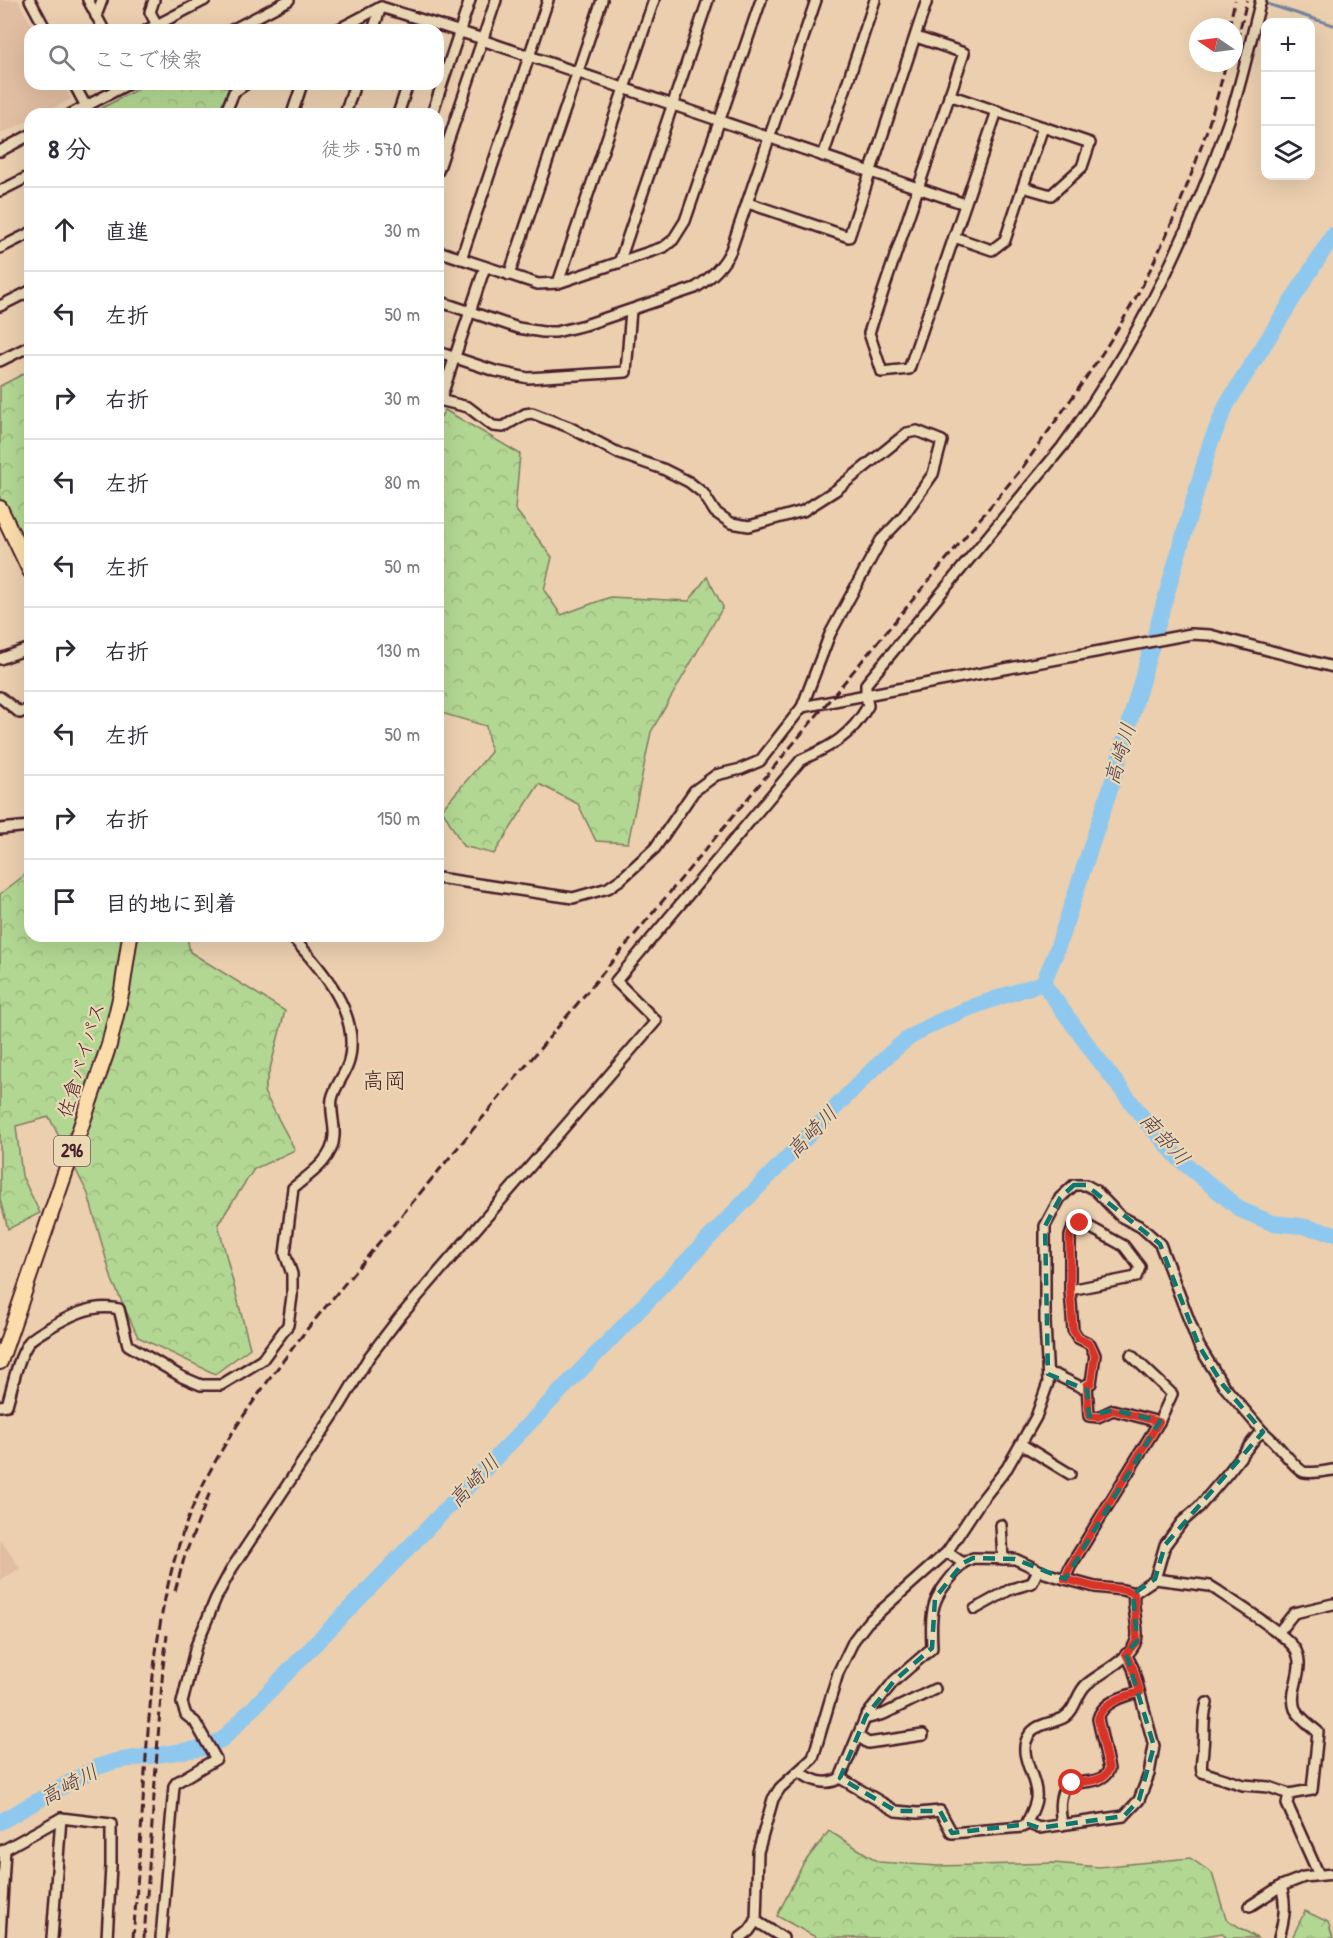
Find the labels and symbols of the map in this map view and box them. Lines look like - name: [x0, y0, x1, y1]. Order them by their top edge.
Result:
- north arrow: [1189, 18, 1243, 72]
- water label: 高崎川: [1096, 719, 1143, 788]
- street label: 佐倉バイパス: [50, 999, 111, 1121]
- district label: 高岡: [362, 1065, 406, 1095]
- water label: 高崎川: [779, 1099, 844, 1164]
- water label: 南部川: [1134, 1106, 1197, 1172]
- road number: 296: [54, 1136, 90, 1166]
- route end: [1066, 1209, 1092, 1235]
- water label: 高崎川: [441, 1448, 506, 1513]
- water label: 高崎川: [34, 1757, 103, 1812]
- route start: [1058, 1769, 1084, 1795]

